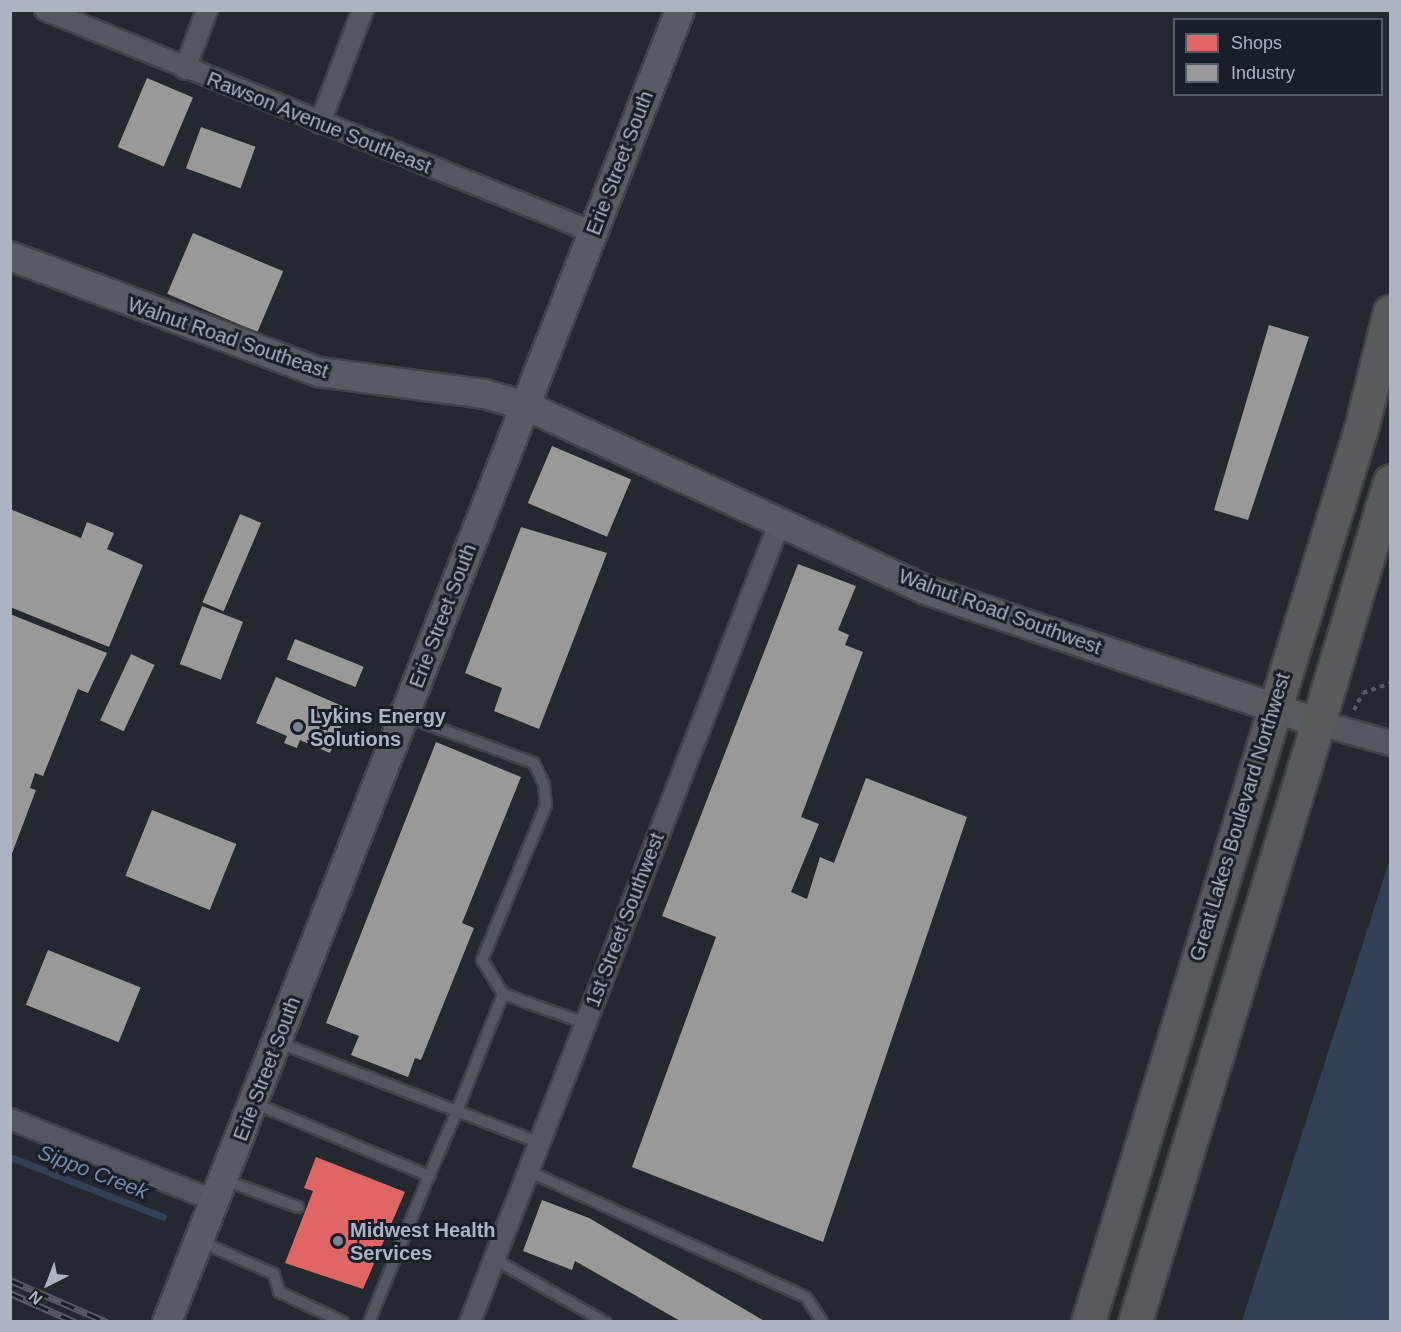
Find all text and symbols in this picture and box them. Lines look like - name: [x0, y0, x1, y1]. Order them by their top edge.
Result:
- legend: [1173, 18, 1383, 96]
- text: Shops: [1231, 33, 1282, 53]
- text: Industry: [1231, 63, 1295, 83]
- street label: Rawson Avenue Southeast: [203, 67, 435, 179]
- street label: Erie Street South: [582, 88, 658, 238]
- street label: Walnut Road Southeast: [125, 292, 331, 384]
- street label: Erie Street South: [405, 541, 481, 691]
- street label: Walnut Road Southwest: [895, 564, 1105, 660]
- street label: Great Lakes Boulevard Northwest: [1185, 670, 1295, 964]
- place label: Lykins Energy Solutions: [310, 704, 446, 751]
- marker: Lykins Energy Solutions: [291, 720, 305, 734]
- street label: 1st Street Southwest: [581, 830, 669, 1010]
- street label: Erie Street South: [229, 994, 305, 1144]
- water label: Sippo Creek: [35, 1140, 151, 1204]
- place label: Midwest Health Services: [350, 1218, 496, 1265]
- marker: Midwest Health Services: [331, 1234, 345, 1248]
- north arrow: [18, 1254, 78, 1314]
- text: N: [26, 1288, 46, 1308]

